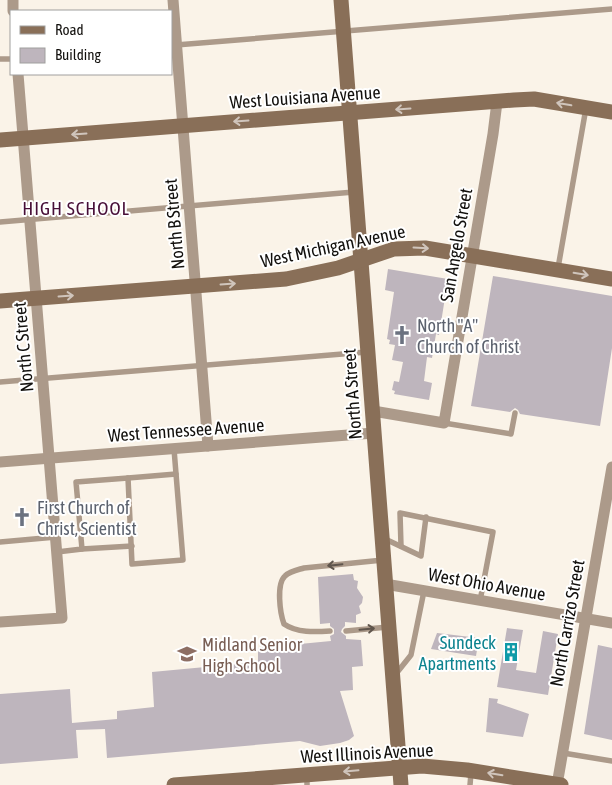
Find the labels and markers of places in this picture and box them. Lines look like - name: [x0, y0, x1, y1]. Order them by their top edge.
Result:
- place label: North "A" Church of Christ: [417, 315, 519, 357]
- church icon: North "A" Church of Christ: [391, 324, 413, 346]
- place label: First Church of Christ, Scientist: [37, 497, 137, 539]
- church icon: First Church of Christ, Scientist: [11, 506, 33, 528]
- place label: Sundeck Apartments: [419, 632, 496, 674]
- place label: Midland Senior High School: [202, 634, 303, 676]
- building icon: Sundeck Apartments: [500, 641, 522, 663]
- school or university icon: Midland Senior High School: [176, 643, 198, 665]

